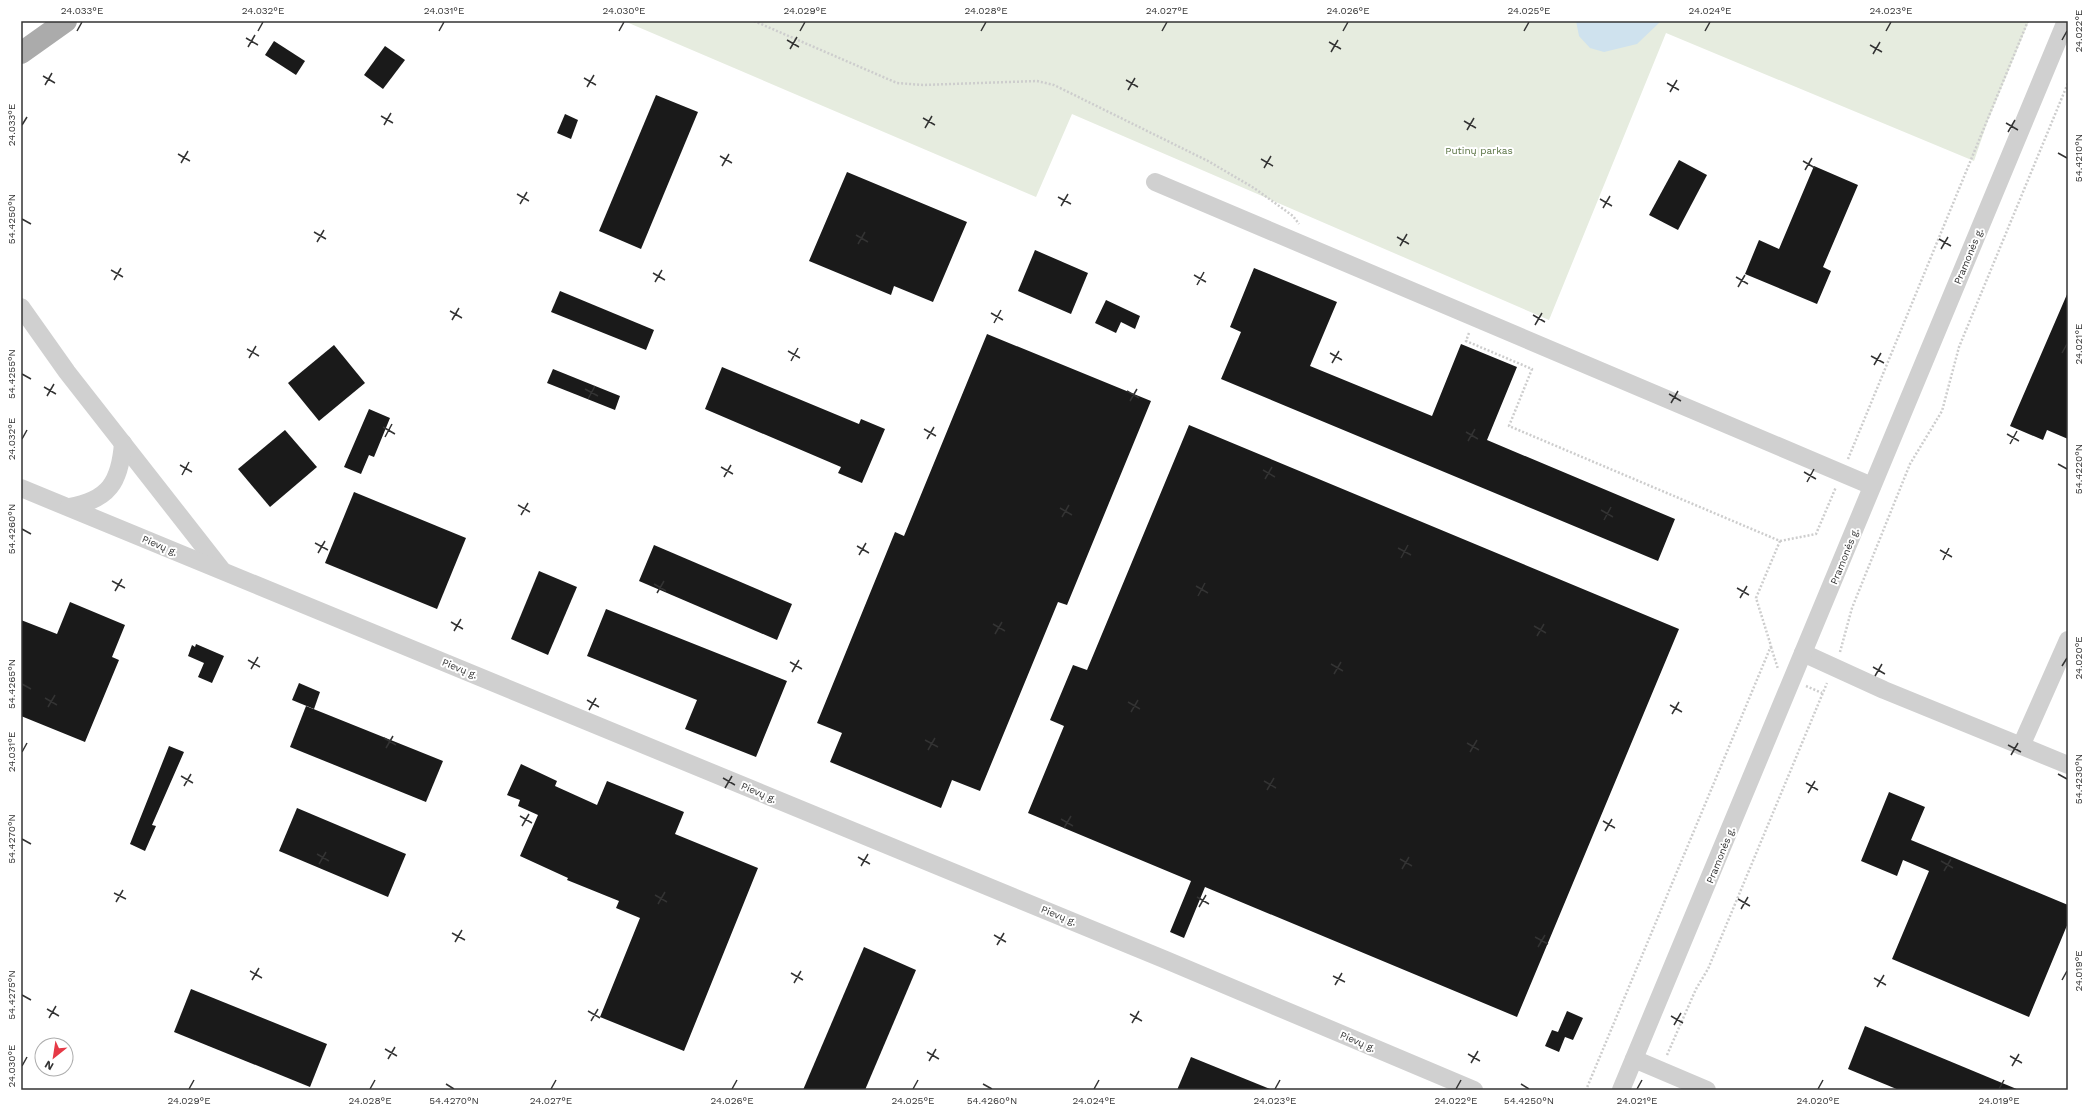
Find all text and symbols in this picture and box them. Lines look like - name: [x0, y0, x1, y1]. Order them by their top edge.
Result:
- text: 24.033°E: [61, 5, 103, 16]
- text: 24.032°E: [242, 5, 284, 16]
- text: 24.031°E: [424, 5, 464, 16]
- text: 24.030°E: [603, 5, 646, 16]
- text: 24.029°E: [783, 5, 827, 16]
- text: 24.028°E: [964, 5, 1008, 16]
- text: 24.027°E: [1146, 5, 1188, 16]
- text: 24.026°E: [1326, 5, 1370, 16]
- text: 24.025°E: [1508, 5, 1550, 16]
- text: 24.024°E: [1689, 5, 1731, 16]
- text: 24.023°E: [1870, 5, 1912, 16]
- text: 24.022°E: [2073, 10, 2084, 52]
- text: 24.033°E: [6, 104, 17, 146]
- text: 54.4210°N: [2073, 134, 2084, 182]
- park label: Putinų parkas: [1445, 145, 1513, 156]
- text: 54.4250°N: [6, 194, 17, 244]
- street label: Pramonės g.: [1952, 226, 1985, 286]
- text: 24.021°E: [2073, 324, 2084, 364]
- text: 54.4255°N: [6, 349, 17, 399]
- text: 24.032°E: [6, 418, 17, 460]
- text: 54.4220°N: [2073, 444, 2084, 494]
- text: 54.4260°N: [6, 504, 17, 554]
- street label: Pramonės g.: [1828, 526, 1861, 586]
- street label: Pievų g.: [141, 533, 179, 558]
- text: 24.020°E: [2073, 636, 2084, 680]
- street label: Pievų g.: [441, 656, 479, 681]
- text: 54.4265°N: [6, 659, 17, 709]
- text: 24.031°E: [6, 732, 17, 772]
- text: 54.4230°N: [2073, 754, 2084, 804]
- street label: Pievų g.: [740, 780, 778, 805]
- text: 54.4270°N: [6, 814, 17, 864]
- street label: Pramonės g.: [1704, 825, 1737, 885]
- street label: Pievų g.: [1040, 903, 1078, 928]
- text: 24.019°E: [2073, 950, 2084, 992]
- text: 54.4275°N: [6, 970, 17, 1020]
- street label: Pievų g.: [1339, 1029, 1377, 1054]
- north arrow: [34, 1037, 74, 1077]
- text: 24.030°E: [6, 1045, 17, 1088]
- text: N: [42, 1058, 56, 1073]
- text: 24.029°E: [167, 1095, 211, 1106]
- text: 24.028°E: [348, 1095, 392, 1106]
- text: 54.4270°N: [429, 1095, 479, 1106]
- text: 24.027°E: [530, 1095, 572, 1106]
- text: 24.026°E: [710, 1095, 754, 1106]
- text: 24.025°E: [892, 1095, 934, 1106]
- text: 54.4260°N: [967, 1095, 1017, 1106]
- text: 24.024°E: [1073, 1095, 1115, 1106]
- text: 24.023°E: [1254, 1095, 1296, 1106]
- text: 24.022°E: [1435, 1095, 1477, 1106]
- text: 54.4250°N: [1504, 1095, 1554, 1106]
- text: 24.021°E: [1617, 1095, 1657, 1106]
- text: 24.020°E: [1796, 1095, 1840, 1106]
- text: 24.019°E: [1978, 1095, 2020, 1106]

